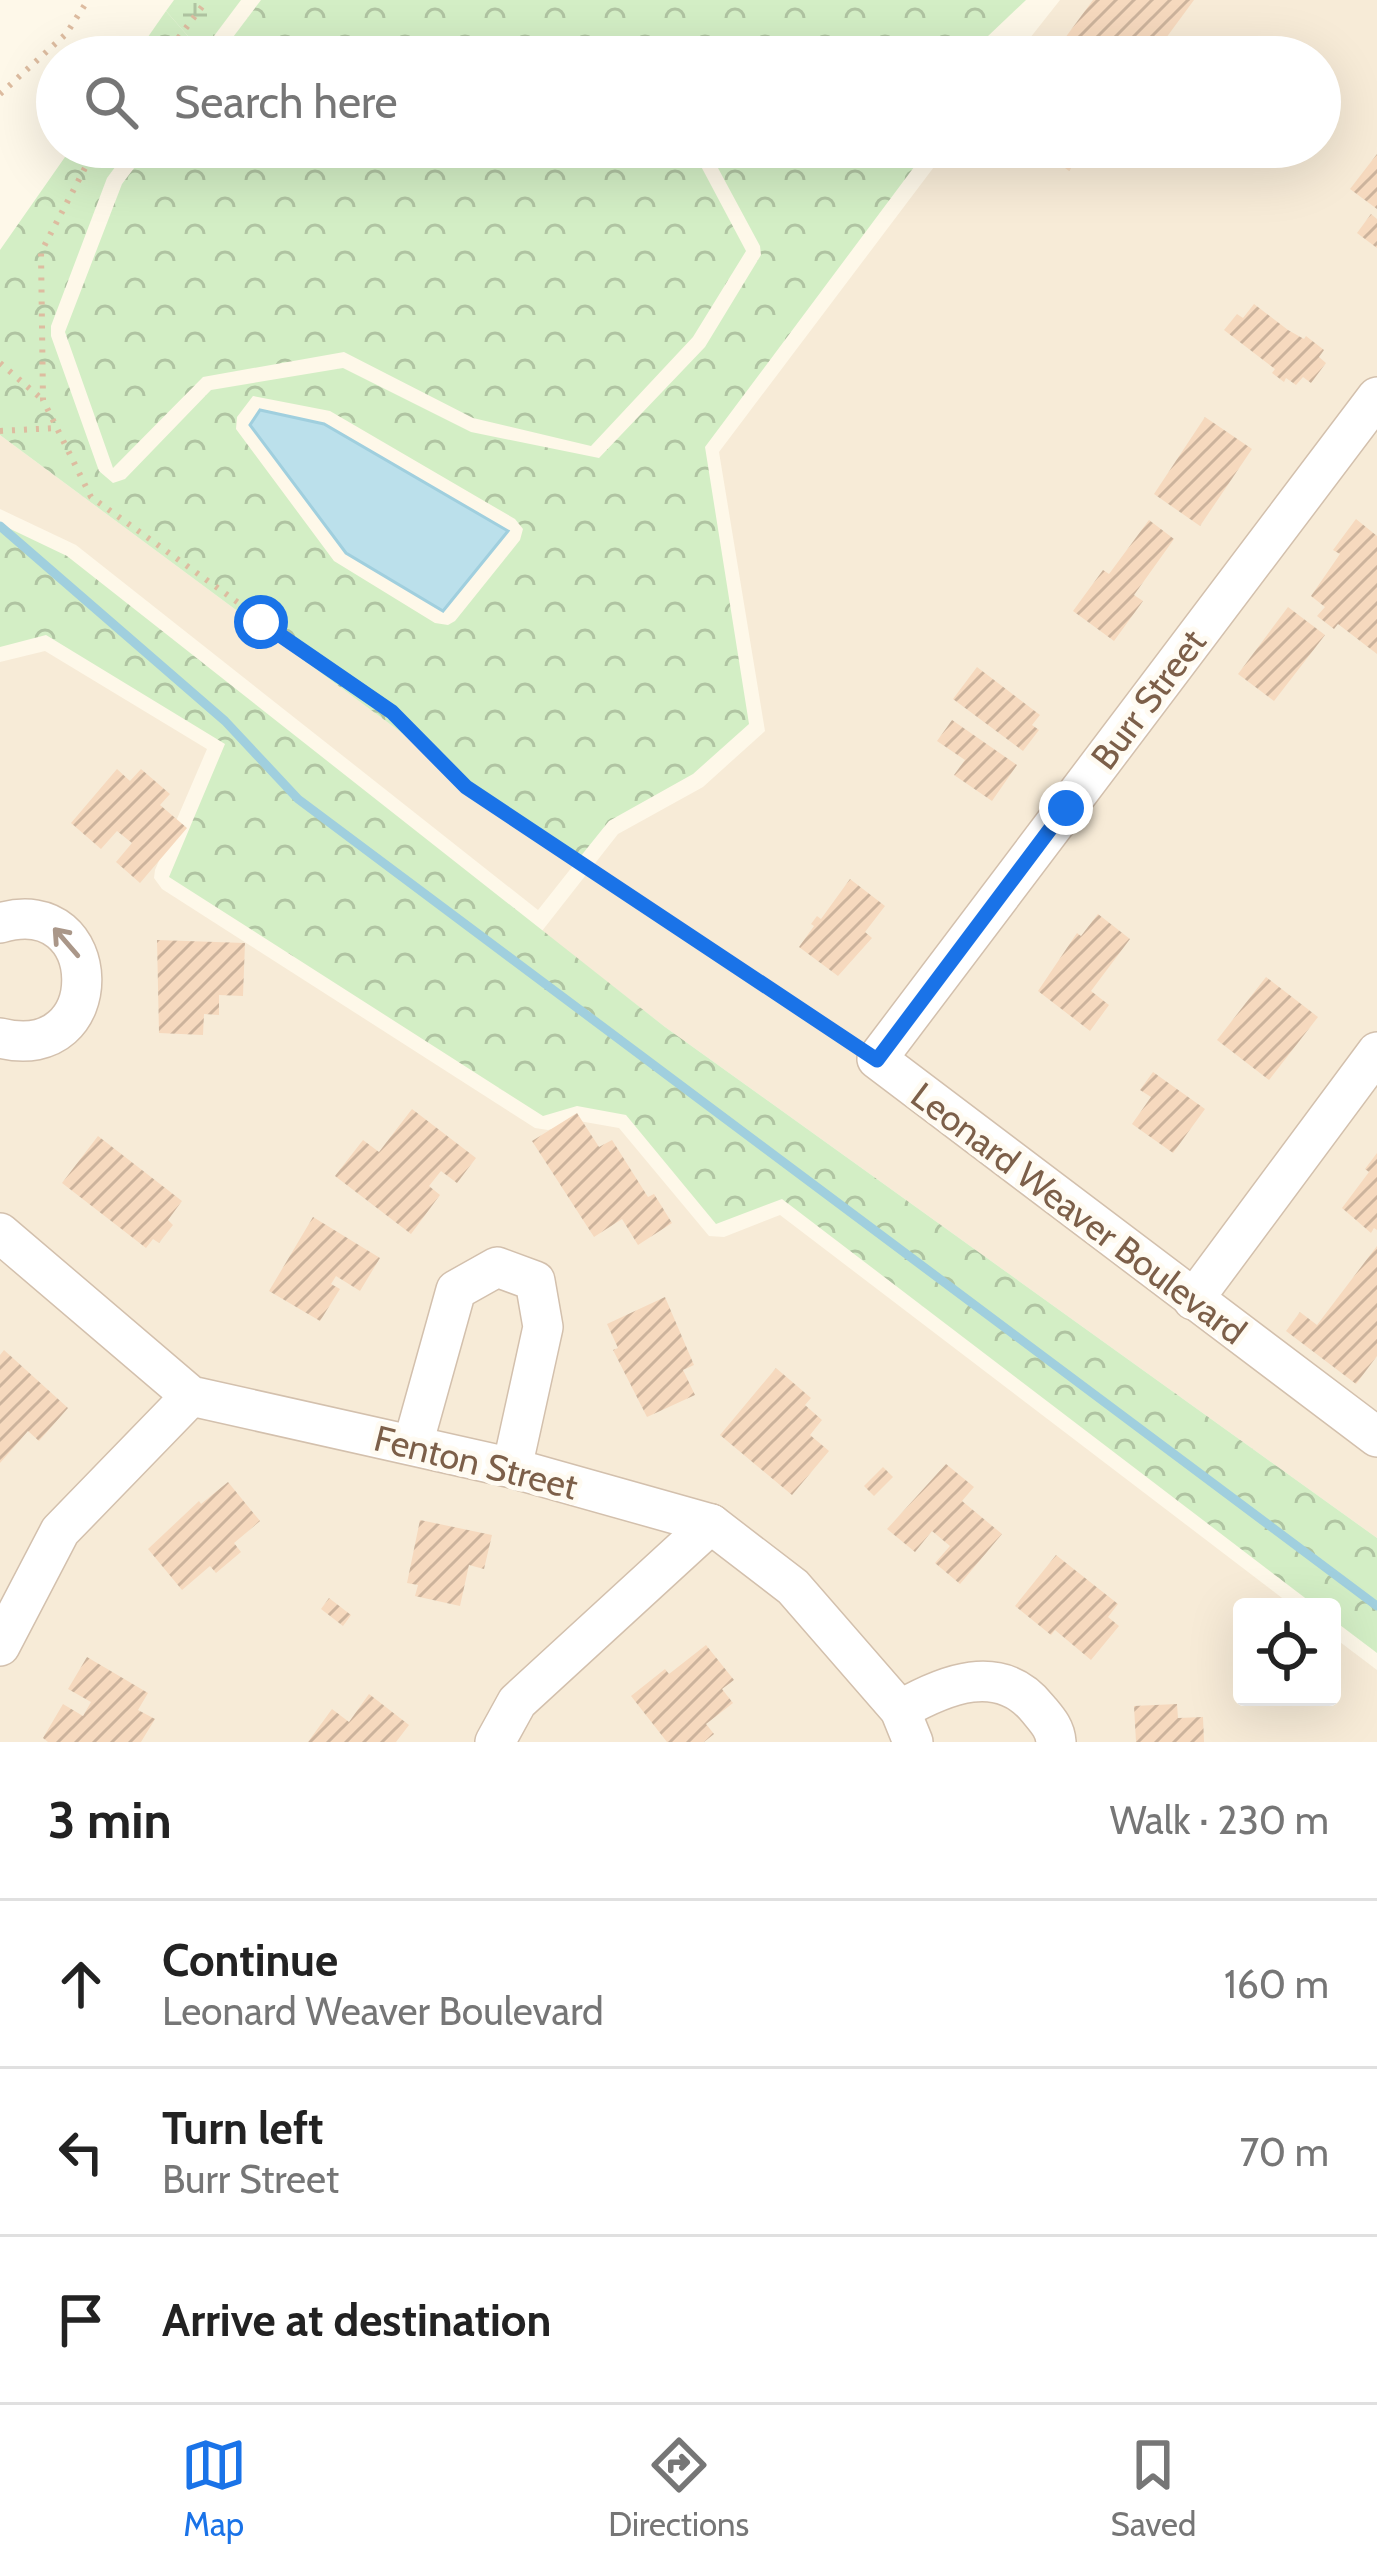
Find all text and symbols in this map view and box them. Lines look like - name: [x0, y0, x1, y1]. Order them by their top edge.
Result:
- search box: [36, 36, 1341, 168]
- icon: search: [78, 69, 144, 135]
- text: Search here: [174, 75, 398, 129]
- route start: [234, 595, 288, 649]
- street label: Burr Street: [1081, 620, 1215, 778]
- route end: [1039, 781, 1093, 835]
- one-way arrow: [52, 928, 80, 958]
- street label: Leonard Weaver Boulevard: [903, 1073, 1255, 1353]
- street label: Fenton Street: [370, 1415, 582, 1509]
- map controls: [1233, 1598, 1341, 1706]
- button: locate: [1233, 1598, 1341, 1706]
- text: 3 min: [48, 1789, 172, 1851]
- text: Walk · 230 m: [1110, 1796, 1329, 1844]
- text: Continue: [162, 1933, 338, 1987]
- icon: ahead: [48, 1951, 114, 2017]
- text: 160 m: [1224, 1960, 1329, 2008]
- text: Leonard Weaver Boulevard: [162, 1987, 604, 2035]
- text: Turn left: [162, 2101, 324, 2155]
- icon: left: [48, 2119, 114, 2185]
- text: 70 m: [1240, 2128, 1329, 2176]
- text: Burr Street: [162, 2155, 339, 2203]
- icon: arrive: [48, 2287, 114, 2353]
- text: Arrive at destination: [162, 2293, 551, 2347]
- tab: Map: [181, 2432, 247, 2544]
- tab: Directions: [608, 2432, 749, 2544]
- tab: Saved: [1111, 2432, 1196, 2544]

